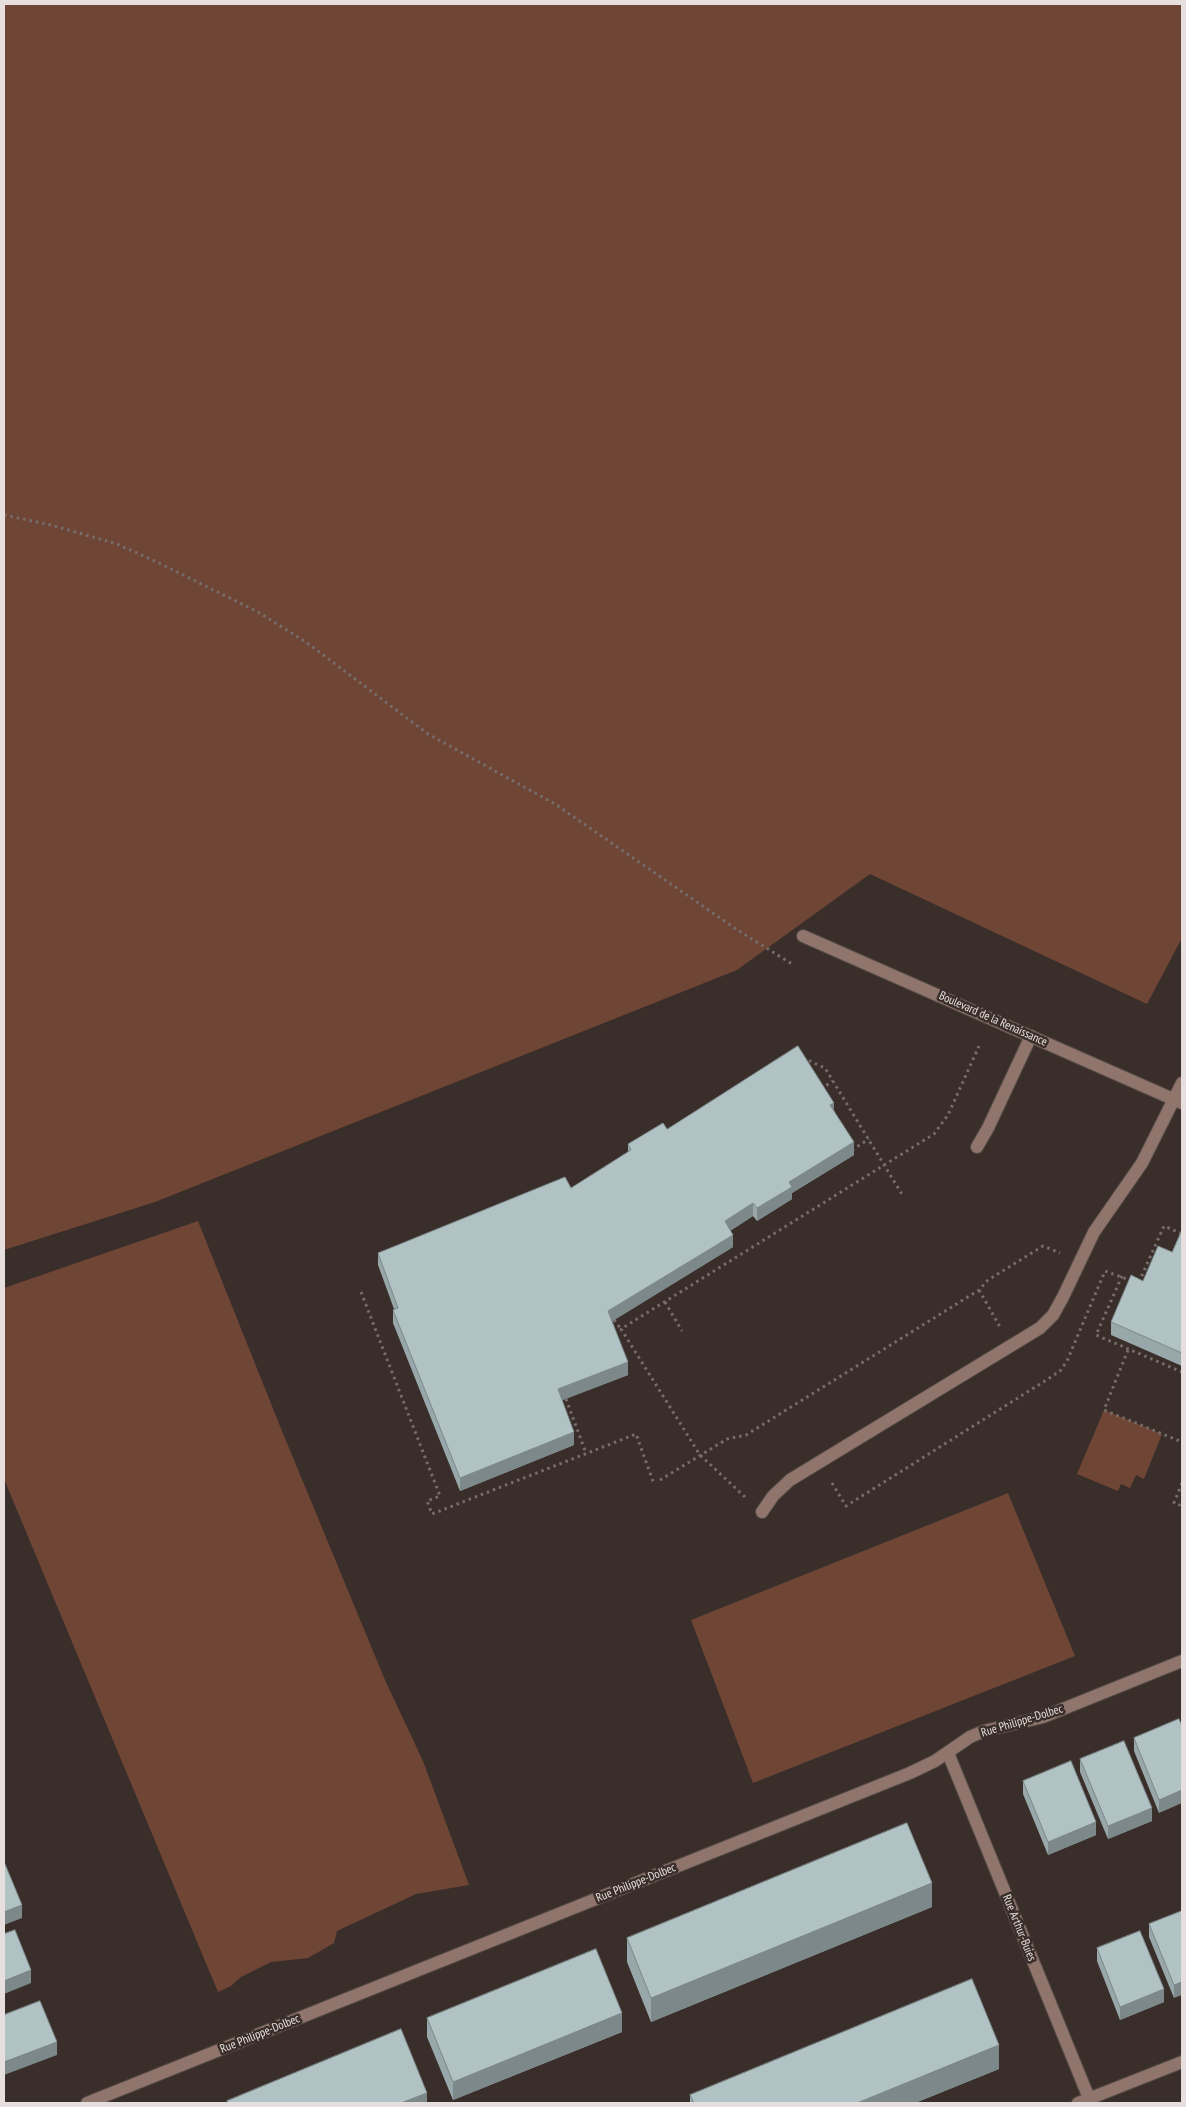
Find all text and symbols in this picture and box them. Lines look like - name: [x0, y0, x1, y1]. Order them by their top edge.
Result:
- street label: Boulevard de la Renaissance: [937, 989, 1049, 1049]
- street label: Rue Philippe-Dolbec: [979, 1702, 1065, 1740]
- street label: Rue Philippe-Dolbec: [594, 1860, 678, 1906]
- street label: Rue Arthur-Buies: [999, 1892, 1039, 1964]
- street label: Rue Philippe-Dolbec: [218, 2011, 302, 2057]

